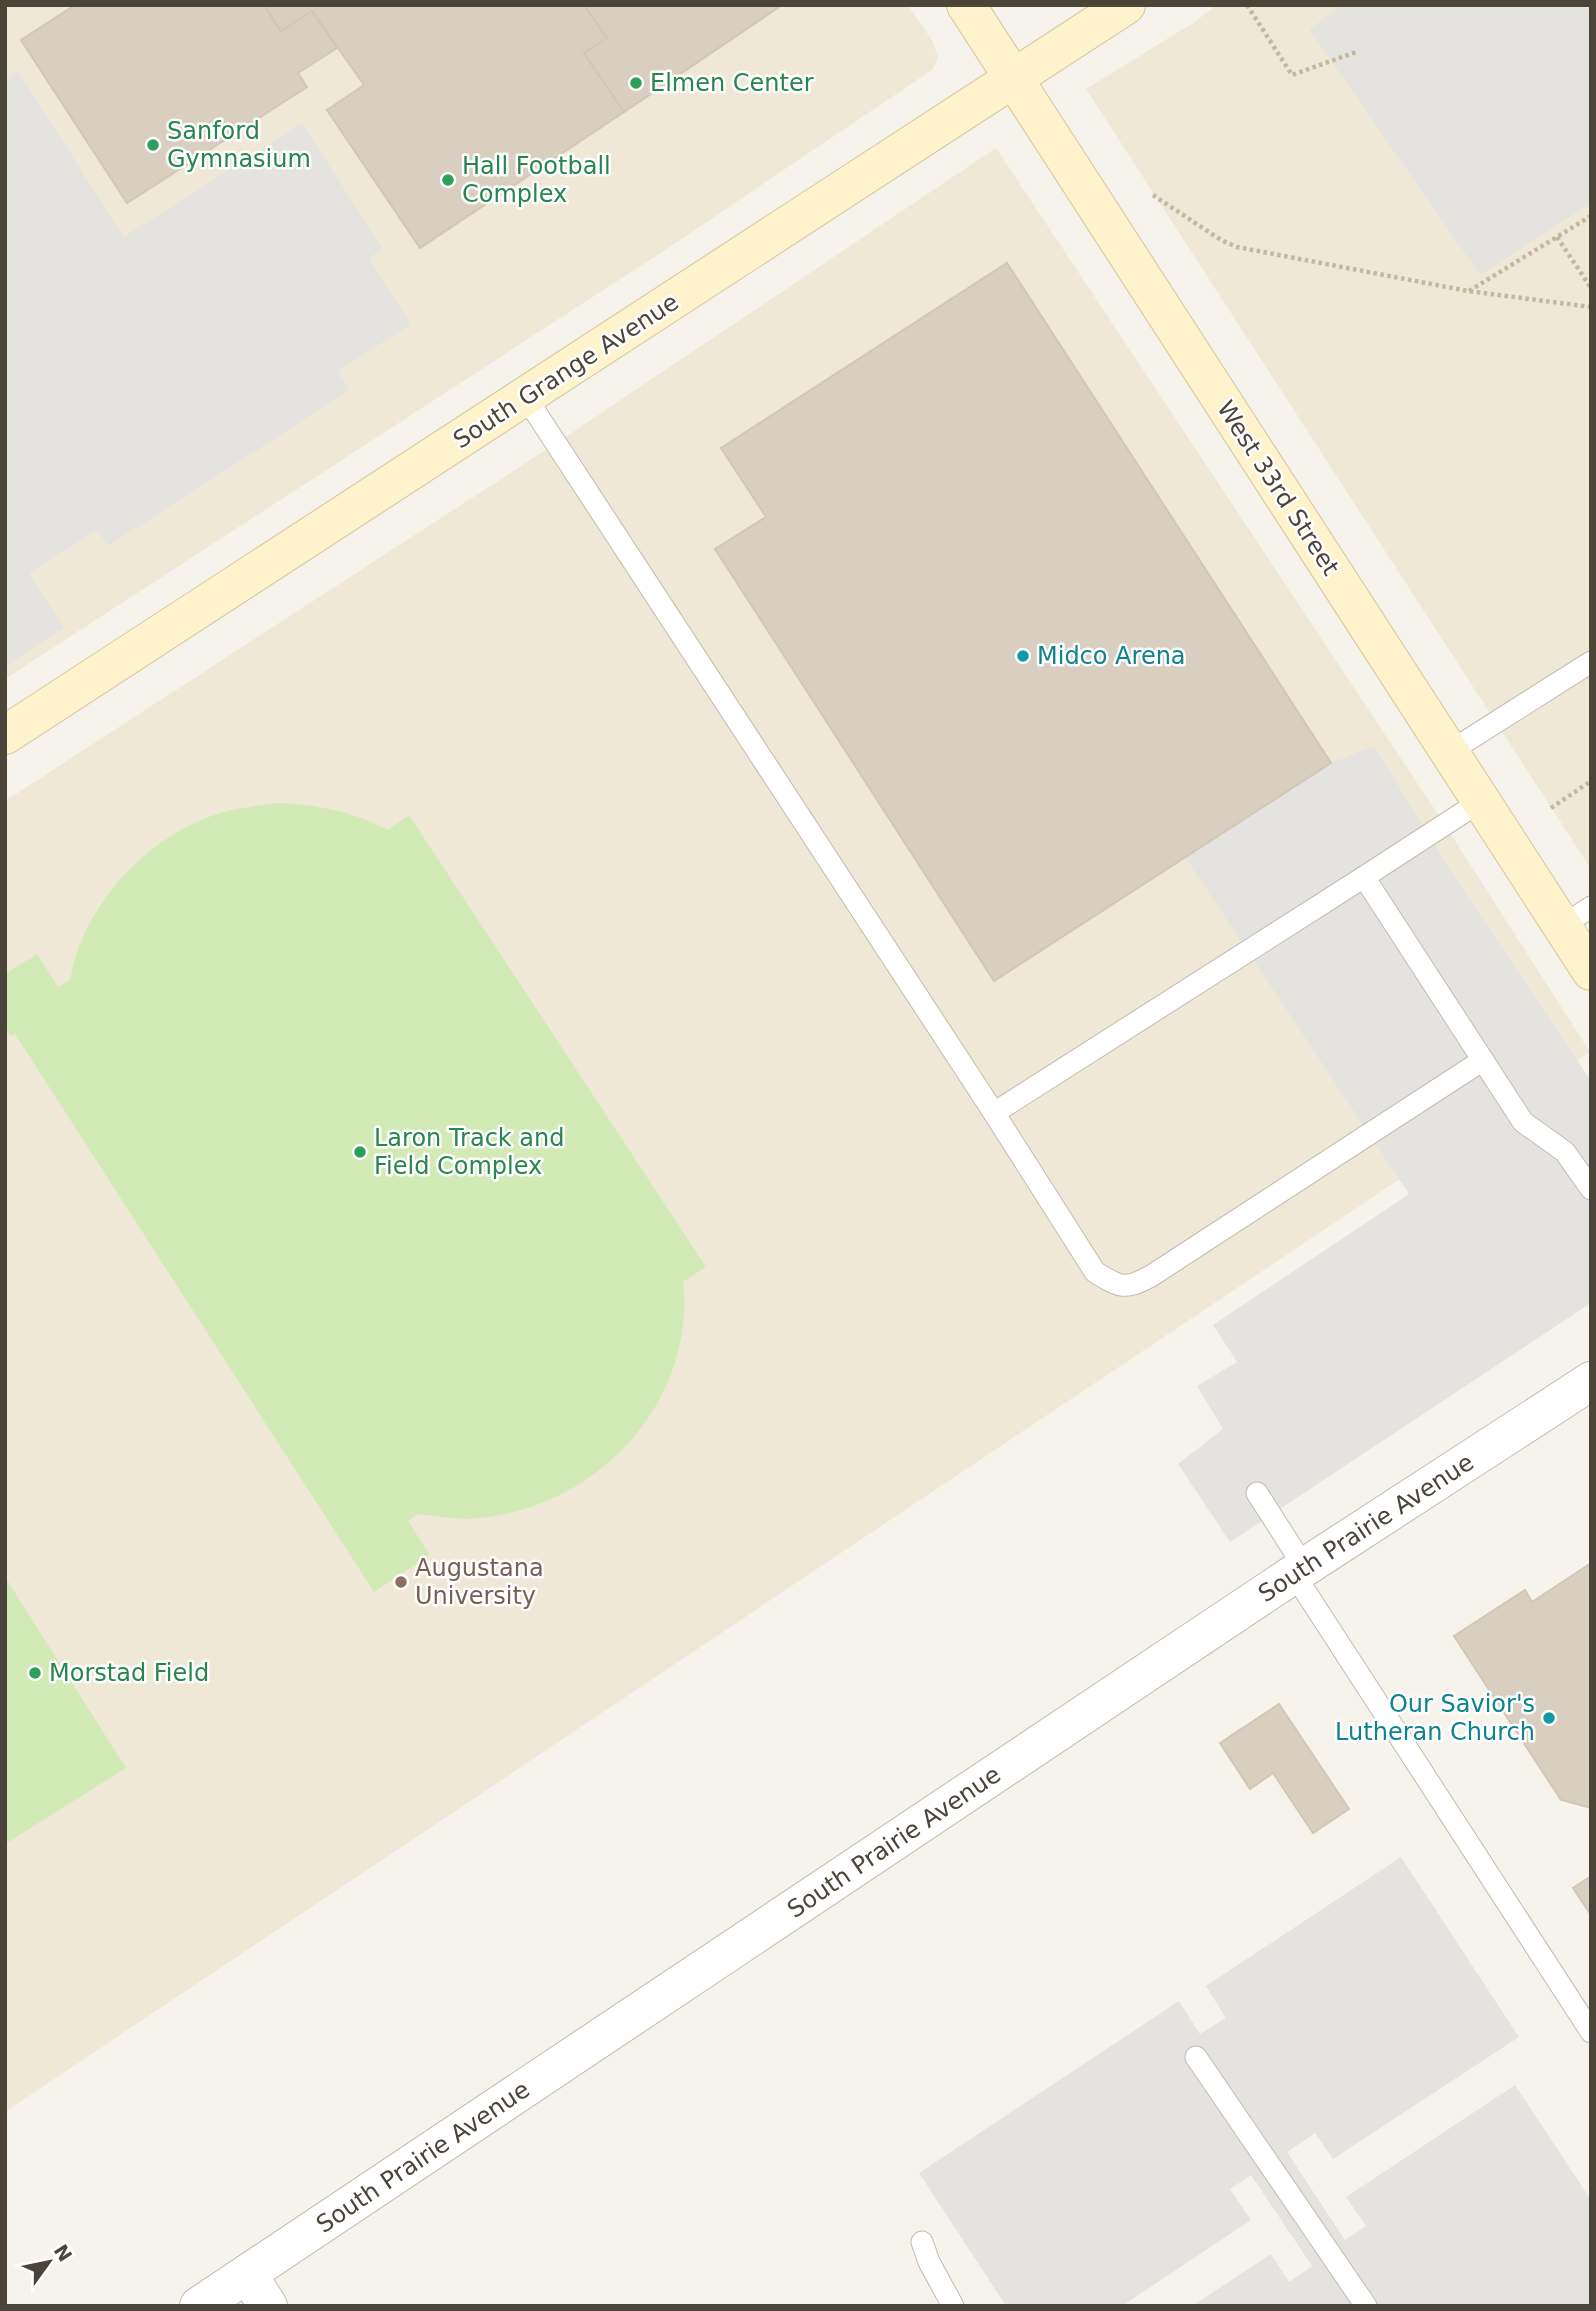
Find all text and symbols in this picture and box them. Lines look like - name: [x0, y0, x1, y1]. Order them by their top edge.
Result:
- place label: Elmen Center: [650, 69, 814, 97]
- marker: Elmen Center: [628, 75, 644, 91]
- place label: Sanford Gymnasium: [167, 117, 311, 173]
- marker: Sanford Gymnasium: [145, 137, 161, 153]
- place label: Hall Football Complex: [462, 152, 611, 208]
- marker: Hall Football Complex: [440, 172, 456, 188]
- street label: South Grange Avenue: [448, 288, 684, 454]
- street label: West 33rd Street: [1211, 395, 1345, 581]
- place label: Midco Arena: [1037, 642, 1186, 670]
- marker: Midco Arena: [1015, 648, 1031, 664]
- place label: Laron Track and Field Complex: [374, 1124, 565, 1180]
- marker: Laron Track and Field Complex: [352, 1144, 368, 1160]
- street label: South Prairie Avenue: [1253, 1448, 1479, 1608]
- place label: Augustana University: [415, 1554, 544, 1610]
- marker: Augustana University: [393, 1574, 409, 1590]
- place label: Morstad Field: [49, 1659, 209, 1687]
- marker: Morstad Field: [27, 1665, 43, 1681]
- place label: Our Savior's Lutheran Church: [1335, 1690, 1535, 1746]
- marker: Our Savior's Lutheran Church: [1541, 1710, 1557, 1726]
- street label: South Prairie Avenue: [782, 1760, 1006, 1924]
- street label: South Prairie Avenue: [311, 2075, 535, 2239]
- north arrow: [14, 2227, 84, 2297]
- text: N: [50, 2240, 77, 2265]

